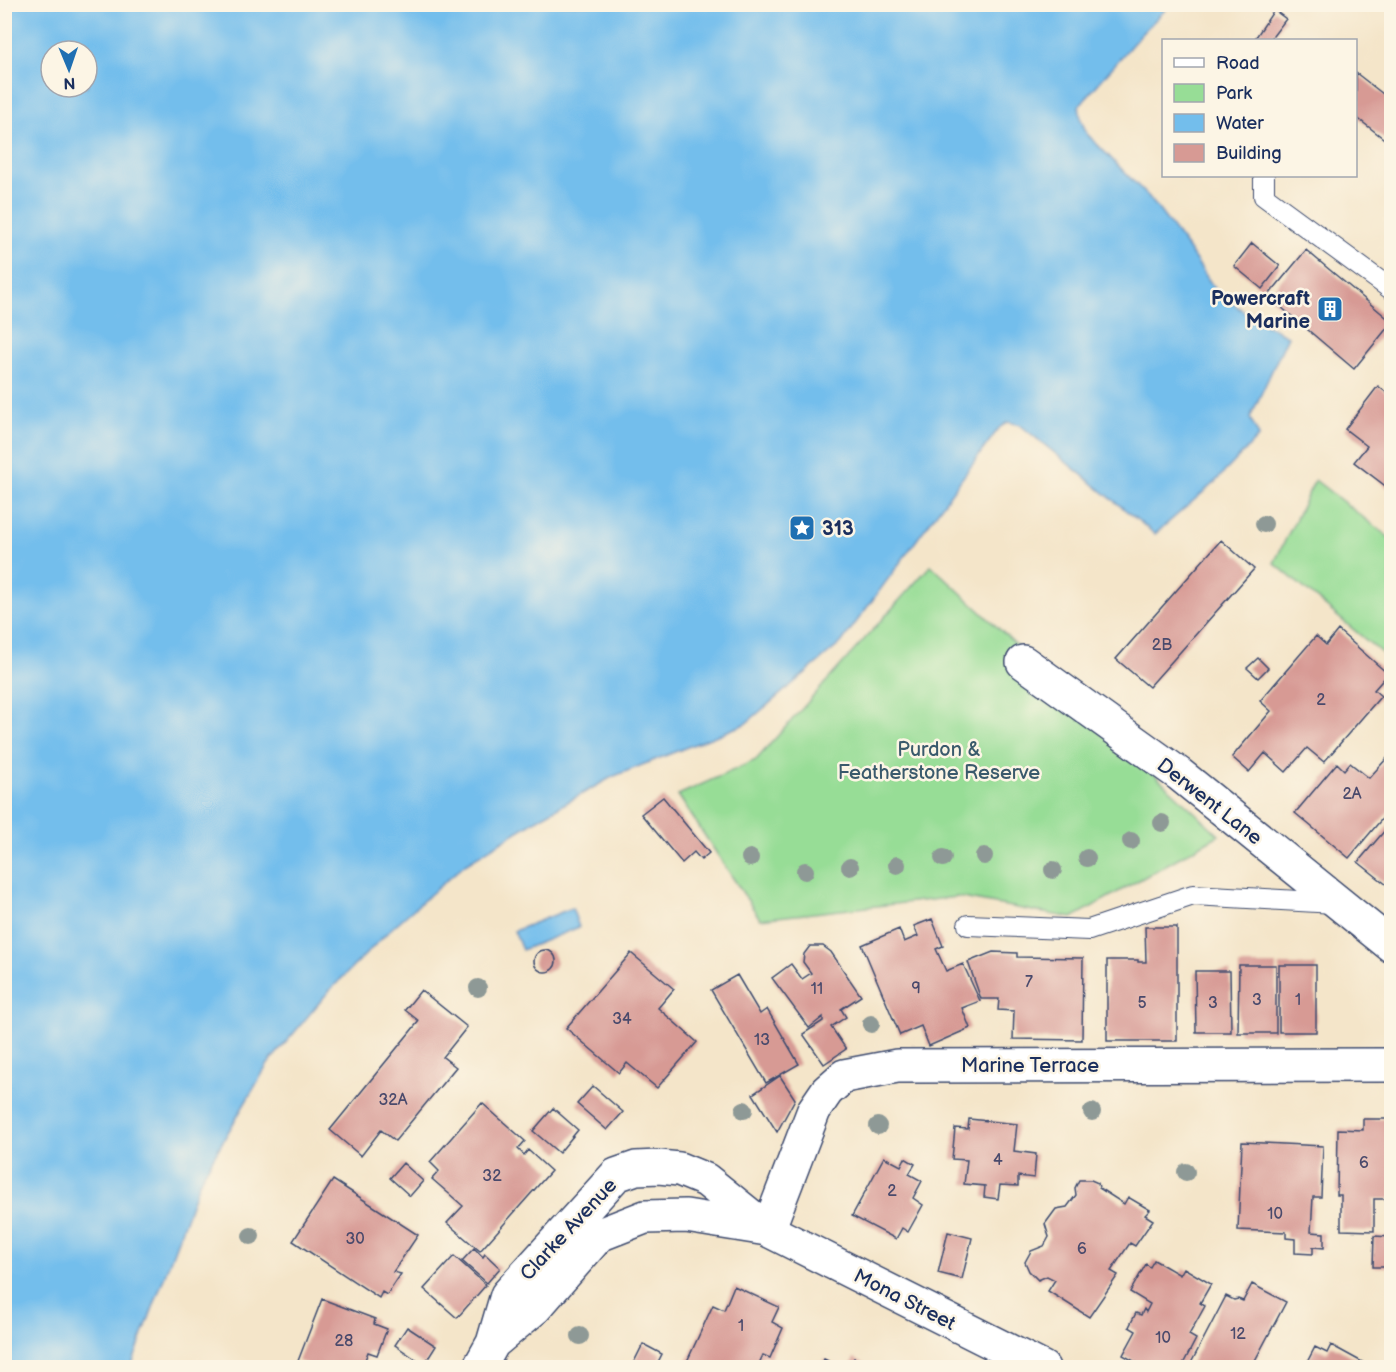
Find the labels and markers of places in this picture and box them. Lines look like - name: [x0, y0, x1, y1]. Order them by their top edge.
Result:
- place label: Powercraft Marine: [1211, 287, 1310, 334]
- building icon: Powercraft Marine: [1315, 294, 1345, 324]
- place icon: 313: [787, 513, 817, 543]
- place label: 313: [822, 517, 854, 541]

